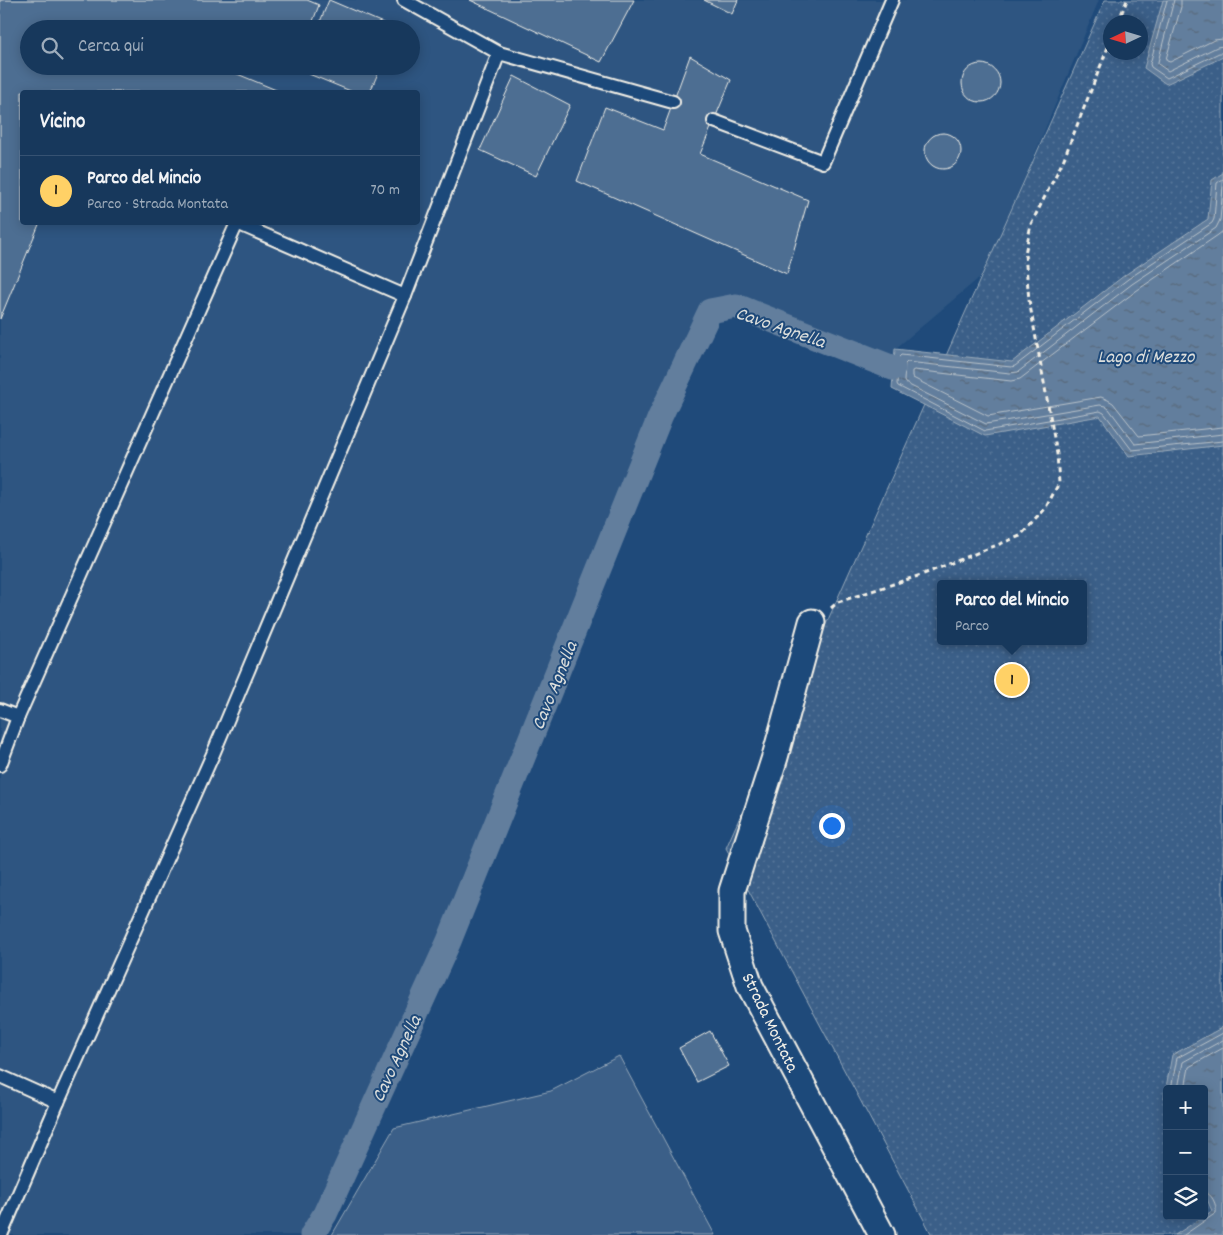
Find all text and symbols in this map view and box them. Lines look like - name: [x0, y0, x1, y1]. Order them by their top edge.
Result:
- north arrow: [1103, 15, 1148, 60]
- search box: [20, 20, 420, 75]
- icon: search: [38, 34, 66, 62]
- text: Cerca qui: [78, 34, 144, 61]
- text: Vicino: [40, 108, 85, 138]
- text: Parco del Mincio: [87, 166, 201, 193]
- text: 1: [54, 179, 58, 202]
- text: 70 m: [370, 179, 400, 202]
- text: Parco · Strada Montata: [87, 193, 228, 216]
- water label: Cavo Agnella: [732, 301, 829, 358]
- water label: Lago di Mezzo: [1098, 345, 1196, 372]
- popup: [937, 580, 1087, 645]
- text: Parco del Mincio: [955, 588, 1069, 615]
- text: Parco: [955, 615, 989, 638]
- water label: Cavo Agnella: [526, 637, 587, 734]
- pin: 1: [996, 661, 1028, 699]
- your location: [819, 813, 845, 839]
- street label: Strada Montata: [734, 969, 804, 1077]
- water label: Cavo Agnella: [366, 1011, 430, 1107]
- map controls: [1163, 1085, 1208, 1220]
- button: +: [1163, 1085, 1208, 1130]
- button: −: [1163, 1130, 1208, 1175]
- button: layers: [1163, 1175, 1208, 1220]

